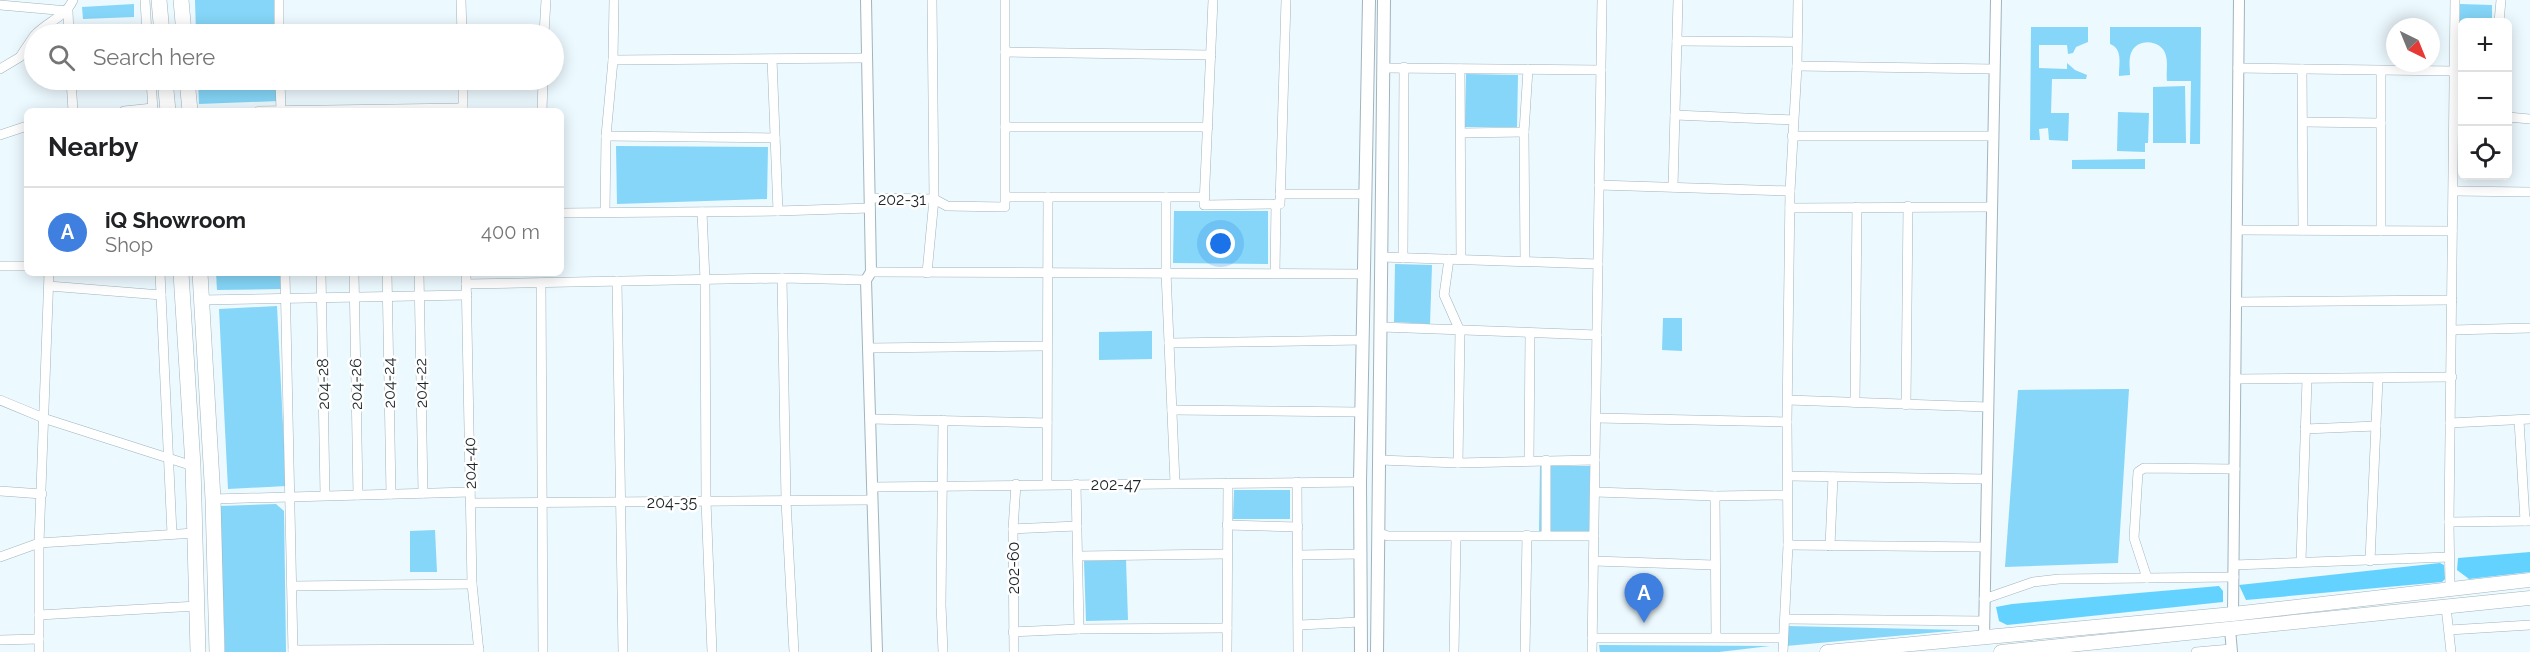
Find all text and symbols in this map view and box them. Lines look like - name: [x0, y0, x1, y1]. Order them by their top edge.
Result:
- north arrow: [2386, 18, 2440, 72]
- map controls: [2458, 18, 2512, 180]
- button: +: [2458, 18, 2512, 72]
- search box: [24, 24, 564, 90]
- icon: search: [45, 41, 78, 74]
- text: Search here: [93, 44, 215, 70]
- button: −: [2458, 72, 2512, 126]
- button: locate: [2458, 126, 2512, 180]
- text: Nearby: [48, 132, 138, 162]
- street label: 202-31: [878, 190, 926, 209]
- text: iQ Showroom: [105, 207, 246, 233]
- text: A: [61, 220, 74, 244]
- text: 400 m: [481, 220, 540, 244]
- your location: [1206, 229, 1235, 258]
- text: Shop: [105, 233, 153, 257]
- street label: 204-24: [379, 357, 399, 408]
- street label: 204-28: [313, 358, 333, 410]
- street label: 204-26: [346, 358, 366, 410]
- street label: 204-22: [411, 358, 431, 408]
- street label: 204-40: [460, 437, 480, 489]
- street label: 202-47: [1091, 475, 1142, 494]
- street label: 204-35: [647, 493, 697, 512]
- street label: 202-60: [1004, 542, 1023, 594]
- pin: A: [1624, 574, 1664, 623]

